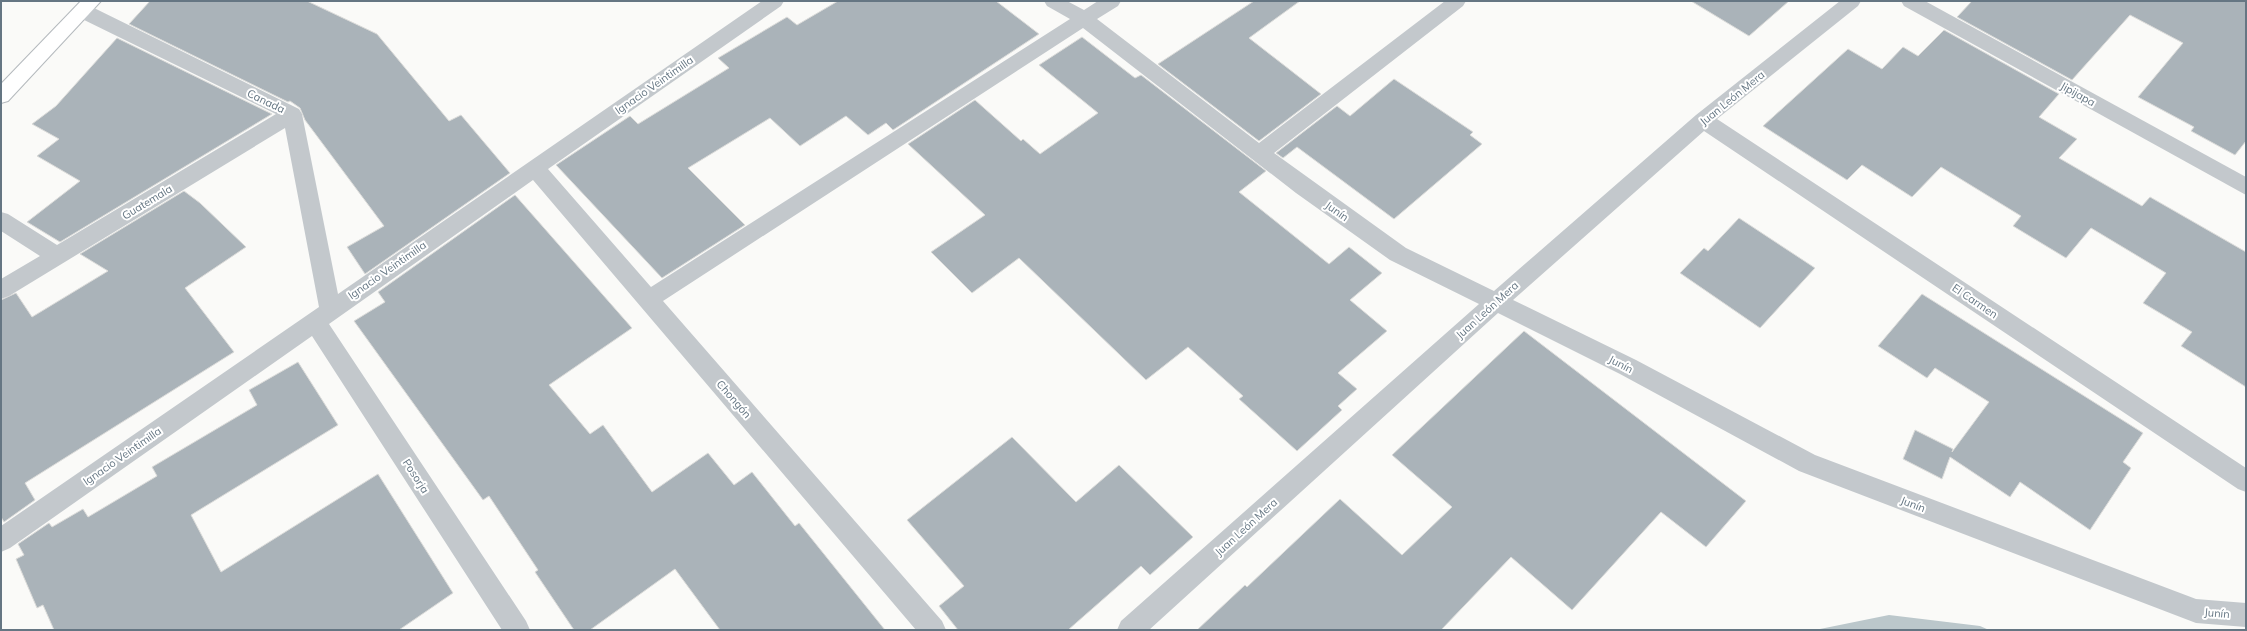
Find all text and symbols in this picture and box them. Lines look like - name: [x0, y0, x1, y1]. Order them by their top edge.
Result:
- street label: Ignacio Veintimilla: [612, 53, 696, 117]
- street label: Juan León Mera: [1697, 68, 1767, 128]
- street label: Jipijapa: [2058, 79, 2098, 109]
- street label: Canada: [245, 86, 287, 116]
- street label: Guatemala: [119, 182, 175, 222]
- street label: Junín: [1323, 198, 1351, 224]
- street label: Ignacio Veintimilla: [345, 238, 429, 302]
- street label: Juan León Mera: [1453, 278, 1521, 342]
- street label: El Carmen: [1950, 281, 2000, 321]
- street label: Junín: [1606, 352, 1636, 376]
- street label: Chongón: [714, 377, 754, 421]
- street label: Ignacio Veintimilla: [80, 424, 164, 488]
- street label: Posorja: [400, 456, 432, 496]
- street label: Junín: [1899, 493, 1927, 515]
- street label: Juan León Mera: [1212, 495, 1280, 559]
- street label: Junín: [2204, 605, 2230, 621]

